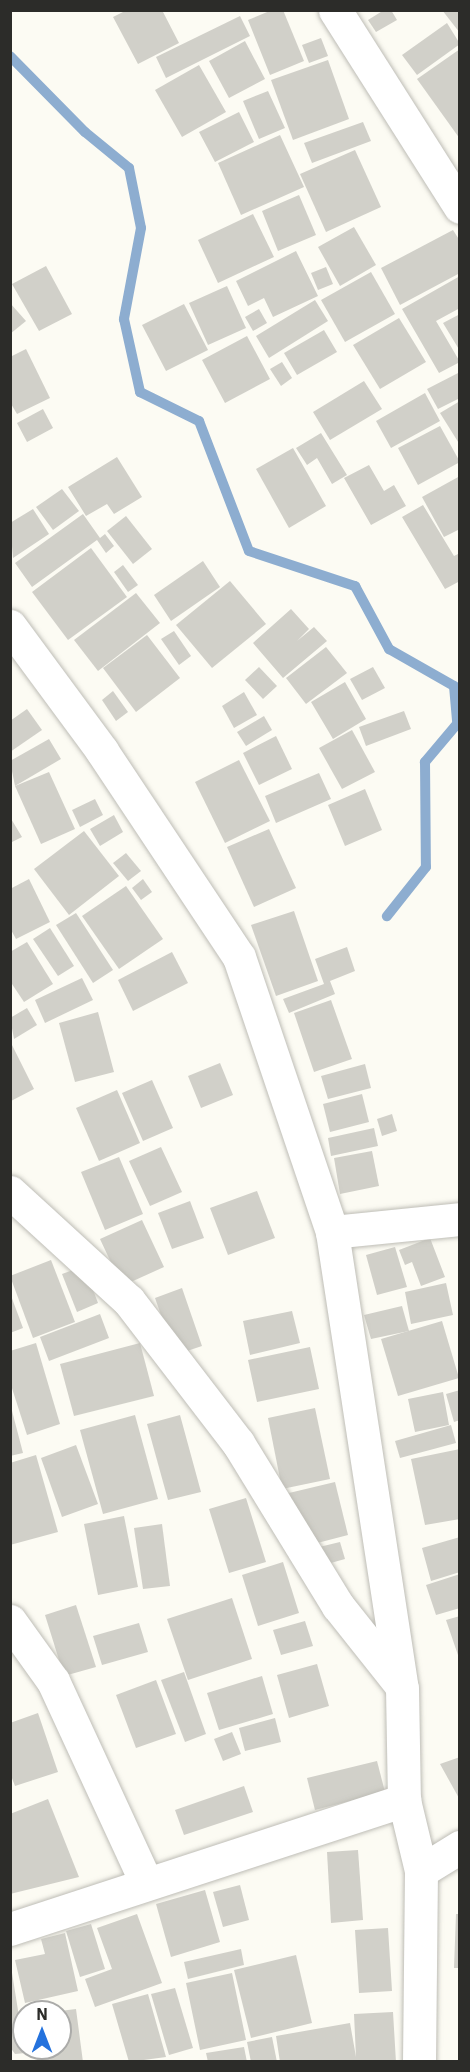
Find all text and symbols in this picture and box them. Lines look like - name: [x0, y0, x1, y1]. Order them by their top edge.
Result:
- north arrow: [12, 2000, 72, 2060]
- text: N: [36, 2004, 48, 2024]

